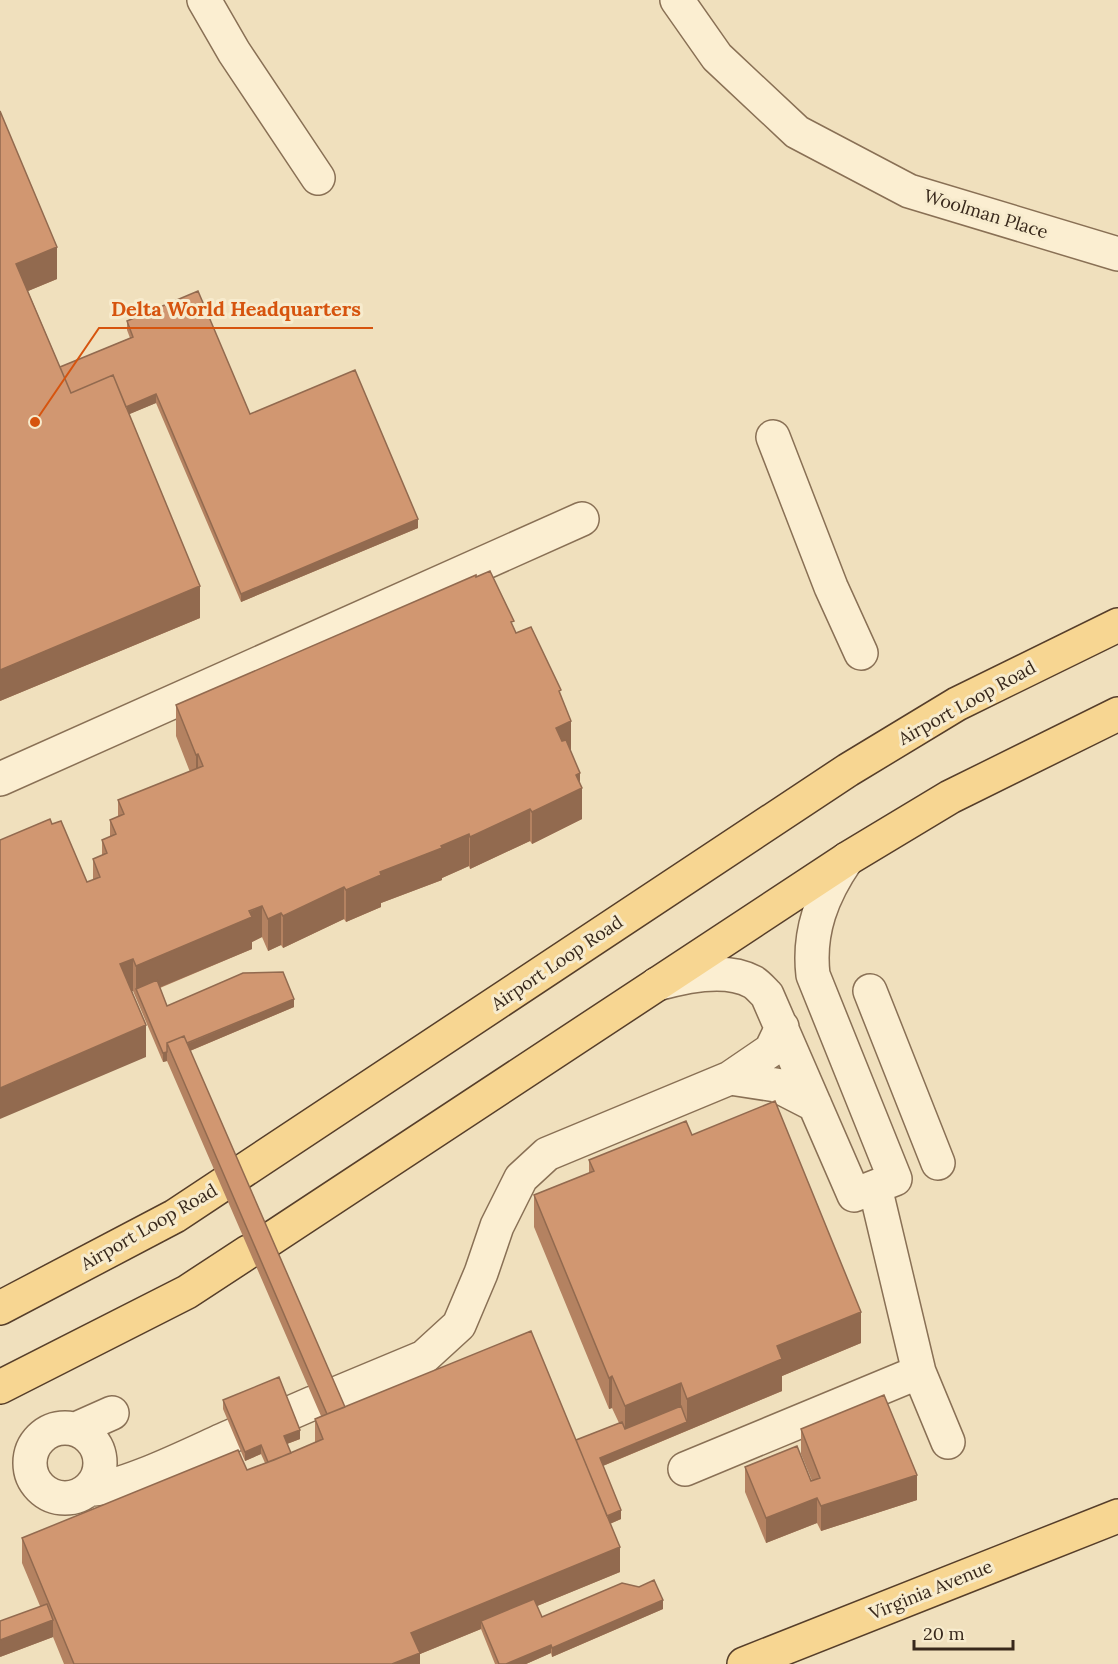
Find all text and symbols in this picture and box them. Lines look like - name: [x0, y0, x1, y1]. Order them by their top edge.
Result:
- street label: Woolman Place: [921, 184, 1051, 243]
- callout: Delta World Headquarters: [99, 290, 373, 328]
- text: Delta World Headquarters: [111, 296, 361, 321]
- street label: Airport Loop Road: [893, 655, 1040, 750]
- street label: Airport Loop Road: [486, 910, 627, 1016]
- street label: Airport Loop Road: [76, 1178, 221, 1275]
- street label: Virginia Avenue: [865, 1554, 996, 1625]
- scale bar: [914, 1613, 1013, 1651]
- text: 20 m: [923, 1622, 965, 1645]

